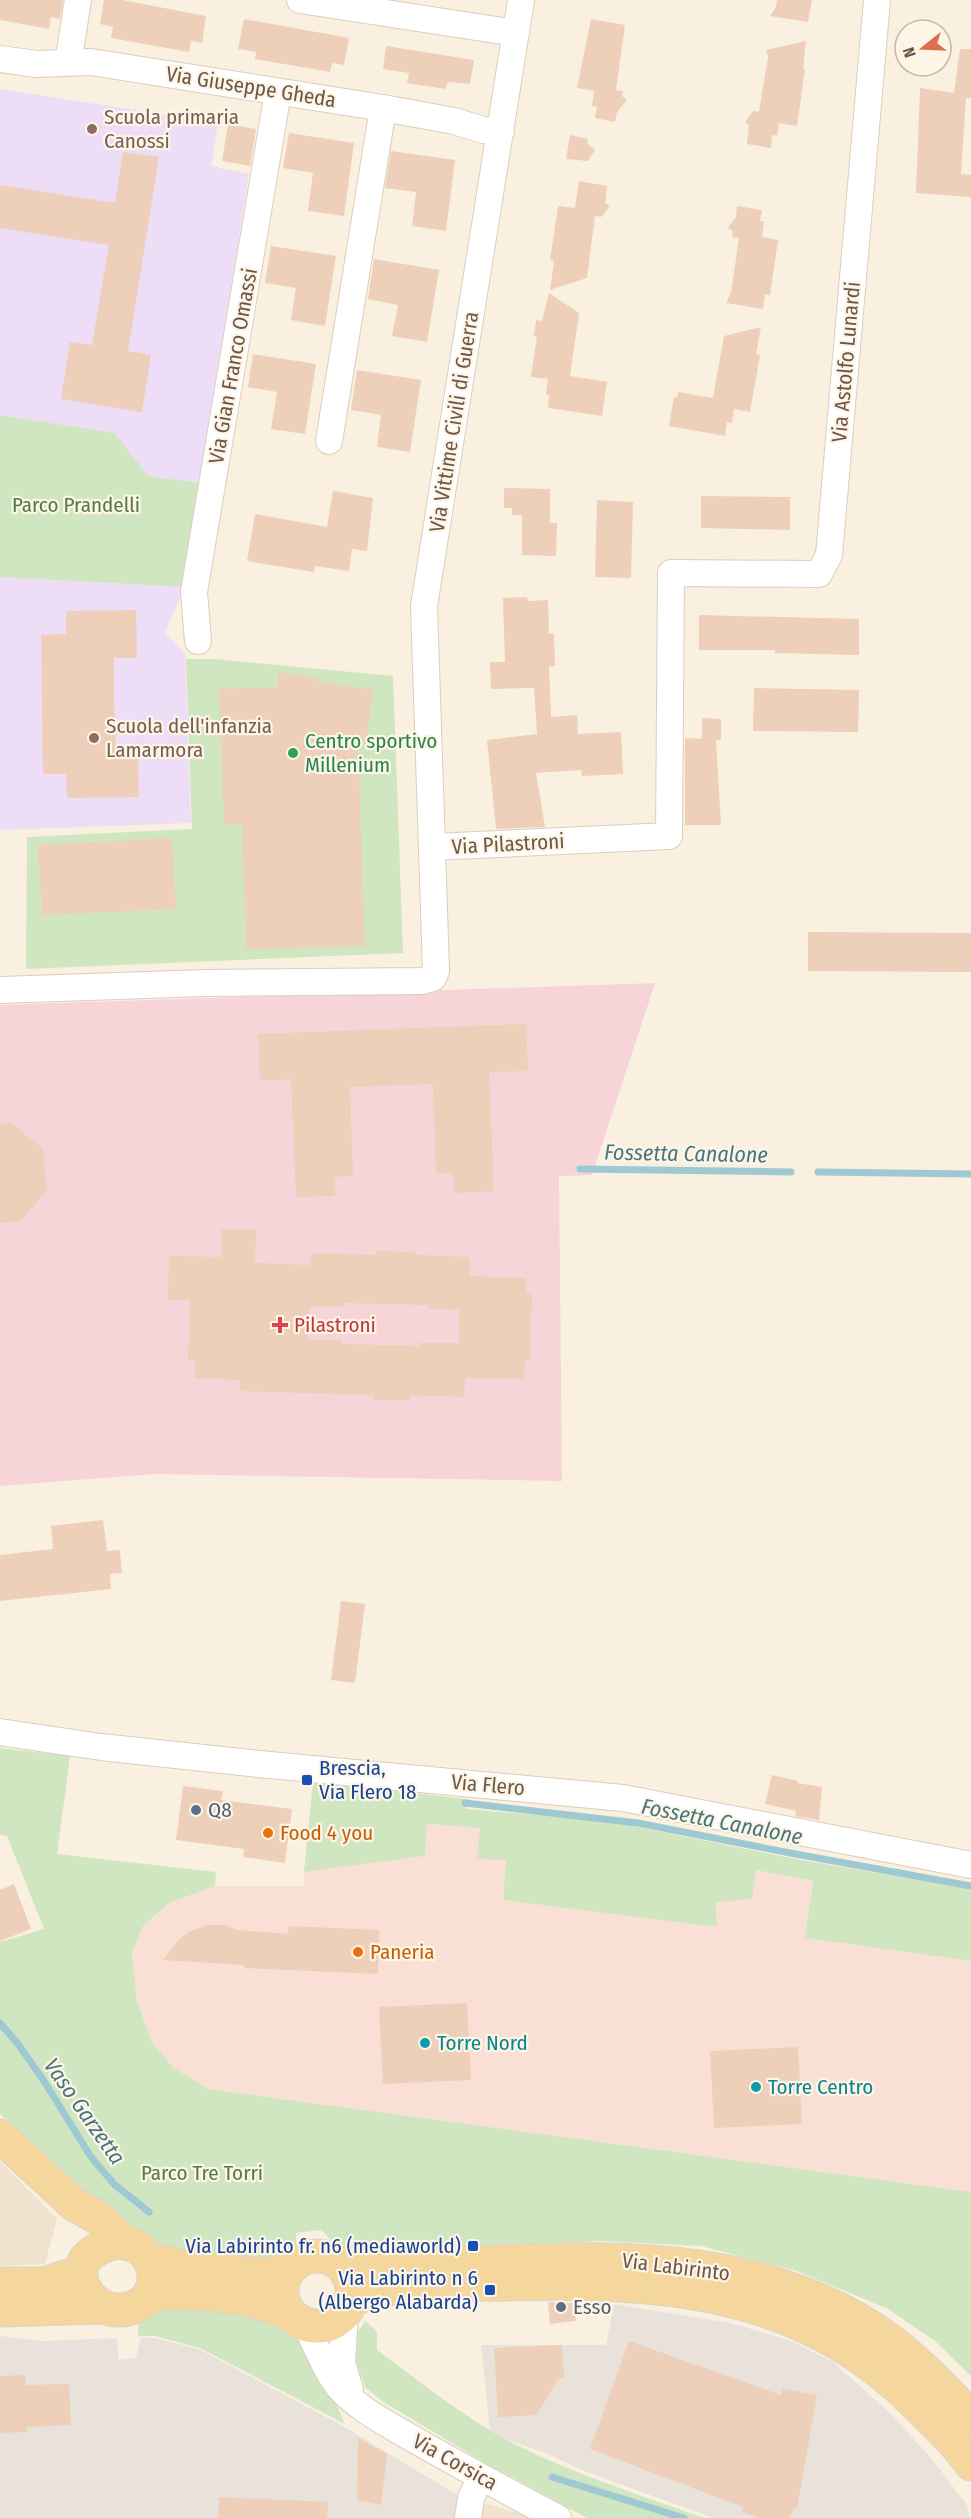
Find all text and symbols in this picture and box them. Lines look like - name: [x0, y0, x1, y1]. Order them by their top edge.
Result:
- north arrow: [893, 18, 953, 78]
- text: N: [899, 45, 920, 60]
- street label: Via Giuseppe Gheda: [164, 61, 338, 113]
- place label: Scuola primaria Canossi: [104, 104, 239, 154]
- marker: Scuola primaria Canossi: [85, 122, 99, 136]
- street label: Via Gian Franco Omassi: [203, 266, 263, 466]
- street label: Via Astolfo Lunardi: [826, 281, 866, 443]
- street label: Via Vittime Civili di Guerra: [424, 310, 484, 534]
- park label: Parco Prandelli: [12, 492, 140, 518]
- place label: Scuola dell'infanzia Lamarmora: [106, 713, 272, 763]
- place label: Centro sportivo Millenium: [305, 728, 437, 778]
- marker: Scuola dell'infanzia Lamarmora: [87, 731, 101, 745]
- marker: Centro sportivo Millenium: [286, 746, 300, 760]
- street label: Via Pilastroni: [451, 828, 565, 860]
- water label: Fossetta Canalone: [604, 1139, 768, 1168]
- place label: Pilastroni: [294, 1312, 376, 1338]
- marker: Pilastroni: [271, 1316, 289, 1334]
- place label: Brescia, Via Flero 18: [319, 1755, 416, 1805]
- street label: Via Flero: [450, 1769, 526, 1801]
- marker: Brescia, Via Flero 18: [300, 1773, 314, 1787]
- water label: Fossetta Canalone: [639, 1793, 805, 1850]
- place label: Q8: [208, 1797, 232, 1823]
- marker: Q8: [189, 1803, 203, 1817]
- place label: Food 4 you: [280, 1820, 373, 1846]
- marker: Food 4 you: [261, 1826, 275, 1840]
- place label: Paneria: [370, 1939, 435, 1965]
- marker: Paneria: [351, 1945, 365, 1959]
- place label: Torre Nord: [437, 2030, 528, 2056]
- marker: Torre Nord: [418, 2036, 432, 2050]
- water label: Vaso Garzetta: [38, 2053, 131, 2170]
- place label: Torre Centro: [768, 2074, 873, 2100]
- marker: Torre Centro: [749, 2080, 763, 2094]
- park label: Parco Tre Torri: [141, 2160, 263, 2186]
- place label: Via Labirinto fr. n6 (mediaworld): [185, 2233, 461, 2259]
- marker: Via Labirinto fr. n6 (mediaworld): [466, 2239, 480, 2253]
- street label: Via Labirinto: [621, 2247, 731, 2287]
- place label: Via Labirinto n 6 (Albergo Alabarda): [319, 2265, 478, 2315]
- marker: Via Labirinto n 6 (Albergo Alabarda): [483, 2283, 497, 2297]
- place label: Esso: [573, 2294, 612, 2320]
- marker: Esso: [554, 2300, 568, 2314]
- street label: Via Corsica: [408, 2428, 502, 2496]

